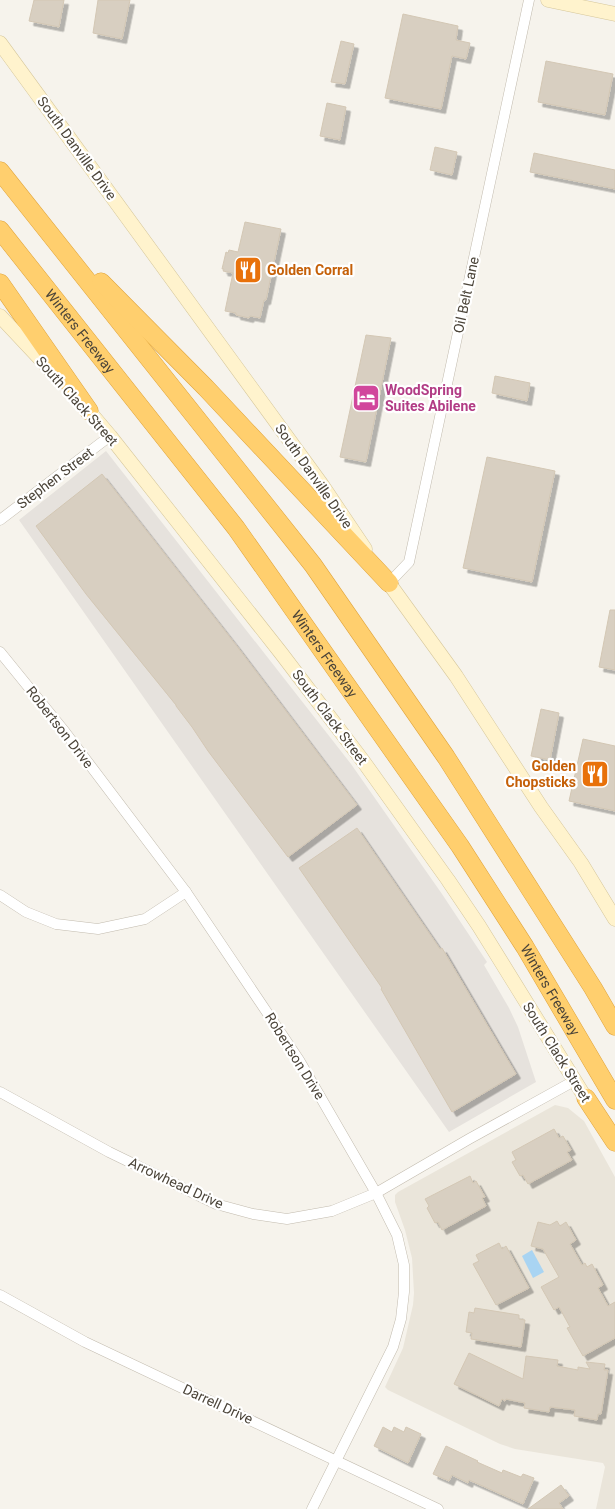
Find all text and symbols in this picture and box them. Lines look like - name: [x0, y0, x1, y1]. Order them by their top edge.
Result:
- street label: South Danville Drive: [34, 93, 120, 203]
- restaurant icon: Golden Corral: [233, 255, 263, 285]
- street label: Oil Belt Lane: [450, 255, 482, 335]
- place label: Golden Corral: [267, 262, 353, 278]
- street label: Winters Freeway: [42, 286, 119, 377]
- street label: South Clack Street: [33, 353, 122, 449]
- place label: WoodSpring Suites Abilene: [385, 382, 476, 414]
- hotel icon: WoodSpring Suites Abilene: [351, 383, 381, 413]
- street label: South Danville Drive: [272, 421, 356, 531]
- street label: Stephen Street: [14, 444, 97, 512]
- street label: Winters Freeway: [288, 607, 361, 701]
- street label: South Clack Street: [289, 666, 371, 768]
- street label: Robertson Drive: [23, 683, 97, 771]
- place label: Golden Chopsticks: [506, 758, 576, 790]
- restaurant icon: Golden Chopsticks: [580, 759, 610, 789]
- street label: Winters Freeway: [517, 942, 583, 1039]
- street label: South Clack Street: [520, 999, 594, 1105]
- street label: Robertson Drive: [262, 1010, 328, 1102]
- street label: Arrowhead Drive: [126, 1154, 226, 1212]
- street label: Darrell Drive: [180, 1381, 256, 1427]

